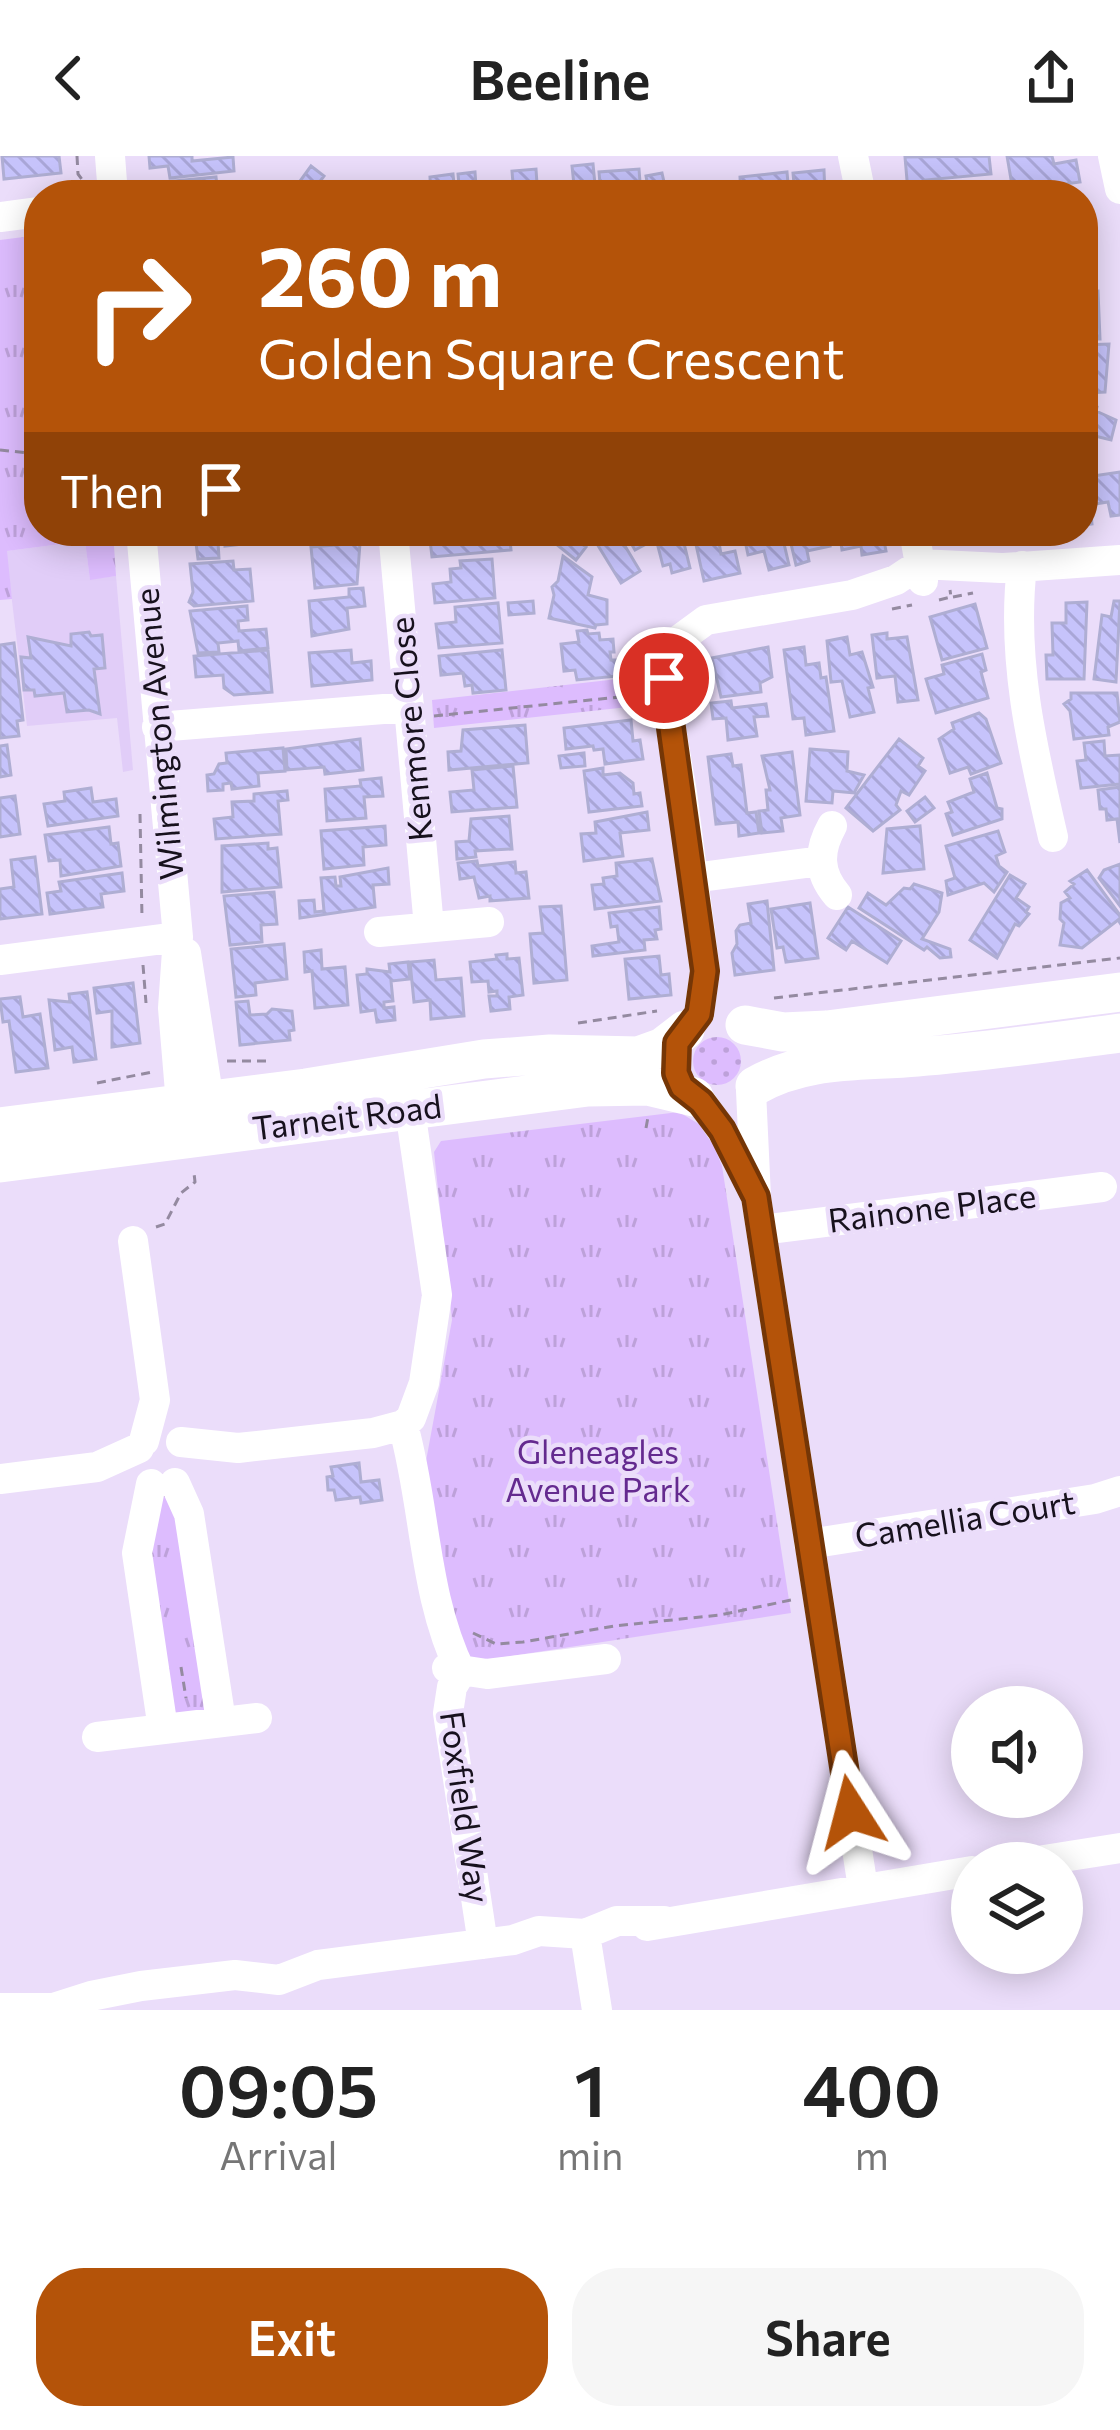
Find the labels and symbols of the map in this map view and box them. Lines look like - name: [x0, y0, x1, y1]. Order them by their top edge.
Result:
- street label: Wilmington Avenue: [124, 586, 191, 882]
- street label: Kenmore Close: [379, 615, 440, 843]
- pin: [613, 627, 715, 729]
- street label: Tarneit Road: [250, 1084, 444, 1147]
- street label: Rainone Place: [826, 1173, 1038, 1240]
- park label: Gleneagles Avenue Park: [505, 1430, 691, 1509]
- street label: Camellia Court: [852, 1480, 1078, 1555]
- street label: Foxfield Way: [433, 1708, 500, 1905]
- position arrow: [788, 1749, 914, 1875]

